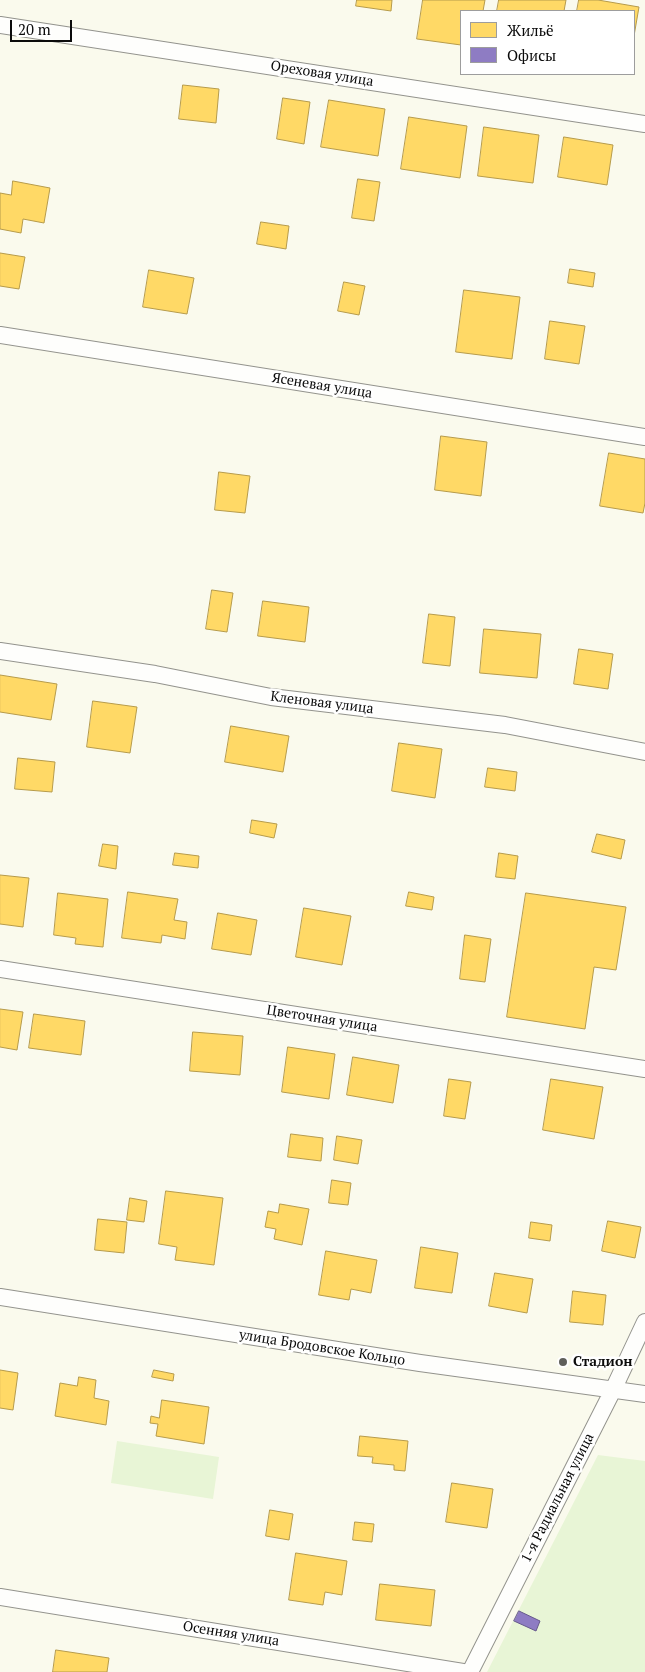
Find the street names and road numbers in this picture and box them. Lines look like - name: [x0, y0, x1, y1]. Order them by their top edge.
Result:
- street label: Ореховая улица: [269, 58, 375, 90]
- street label: Ясеневая улица: [270, 370, 374, 402]
- street label: Кленовая улица: [269, 688, 375, 718]
- street label: Цветочная улица: [265, 1002, 379, 1036]
- street label: улица Бродовское Кольцо: [238, 1327, 406, 1369]
- street label: 1-я Радиальная улица: [518, 1430, 598, 1566]
- street label: Осенняя улица: [181, 1618, 281, 1650]

